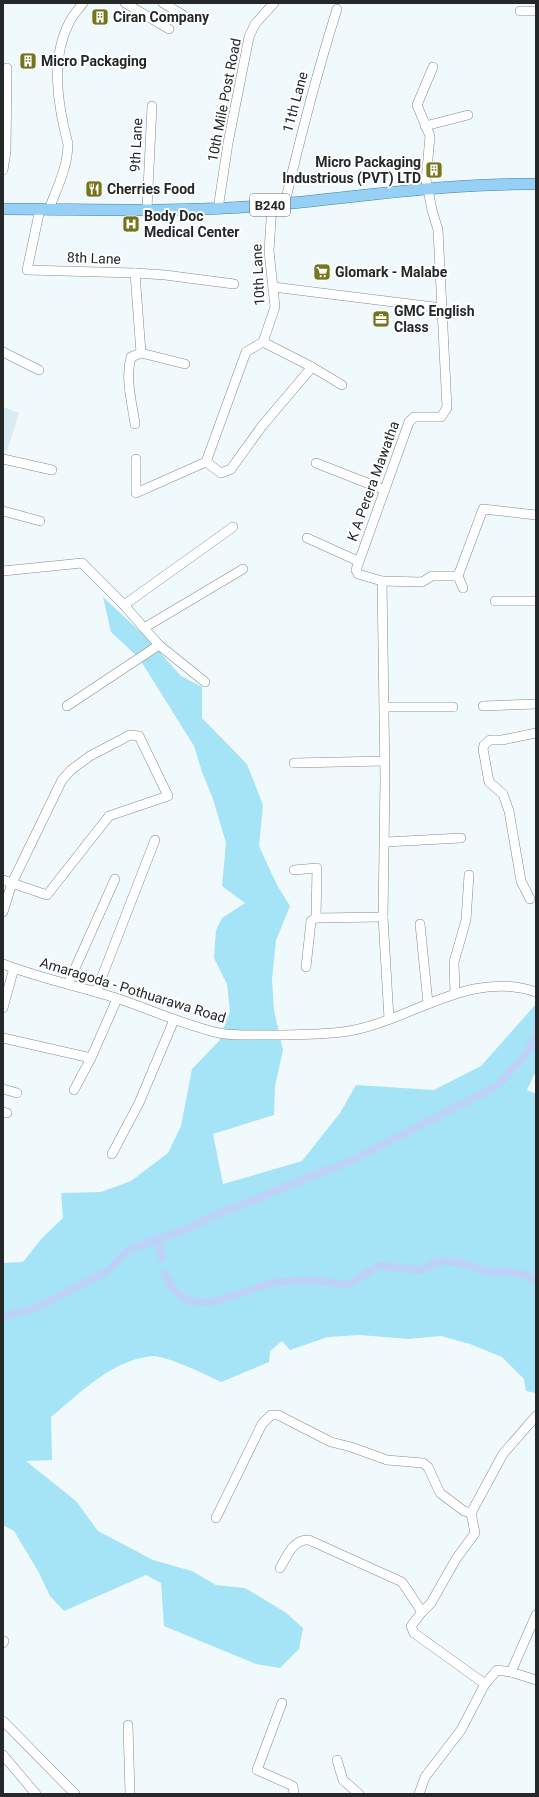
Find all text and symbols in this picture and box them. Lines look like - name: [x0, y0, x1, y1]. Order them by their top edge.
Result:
- building icon: Ciran Company: [90, 7, 110, 27]
- place label: Ciran Company: [113, 9, 210, 25]
- street label: 10th Mile Post Road: [204, 37, 244, 163]
- building icon: Micro Packaging: [18, 51, 38, 71]
- place label: Micro Packaging: [41, 53, 147, 69]
- street label: 11th Lane: [279, 70, 311, 134]
- street label: 9th Lane: [127, 118, 145, 172]
- place label: Micro Packaging Industrious (PVT) LTD: [282, 154, 421, 187]
- building icon: Micro Packaging Industrious (PVT) LTD: [424, 160, 444, 180]
- restaurant icon: Cherries Food: [84, 179, 104, 199]
- place label: Cherries Food: [107, 181, 195, 197]
- road number: B240: [250, 194, 290, 216]
- place label: Body Doc Medical Center: [144, 208, 239, 240]
- hospital icon: Body Doc Medical Center: [121, 214, 141, 234]
- street label: 10th Lane: [248, 244, 268, 306]
- street label: 8th Lane: [67, 249, 121, 267]
- supermarket icon: Glomark - Malabe: [312, 262, 332, 282]
- place label: Glomark - Malabe: [335, 264, 448, 280]
- place label: GMC English Class: [394, 303, 475, 335]
- office icon: GMC English Class: [371, 309, 391, 329]
- street label: K A Perera Mawatha: [344, 419, 402, 543]
- street label: Amaragoda - Pothuarawa Road: [38, 954, 228, 1026]

